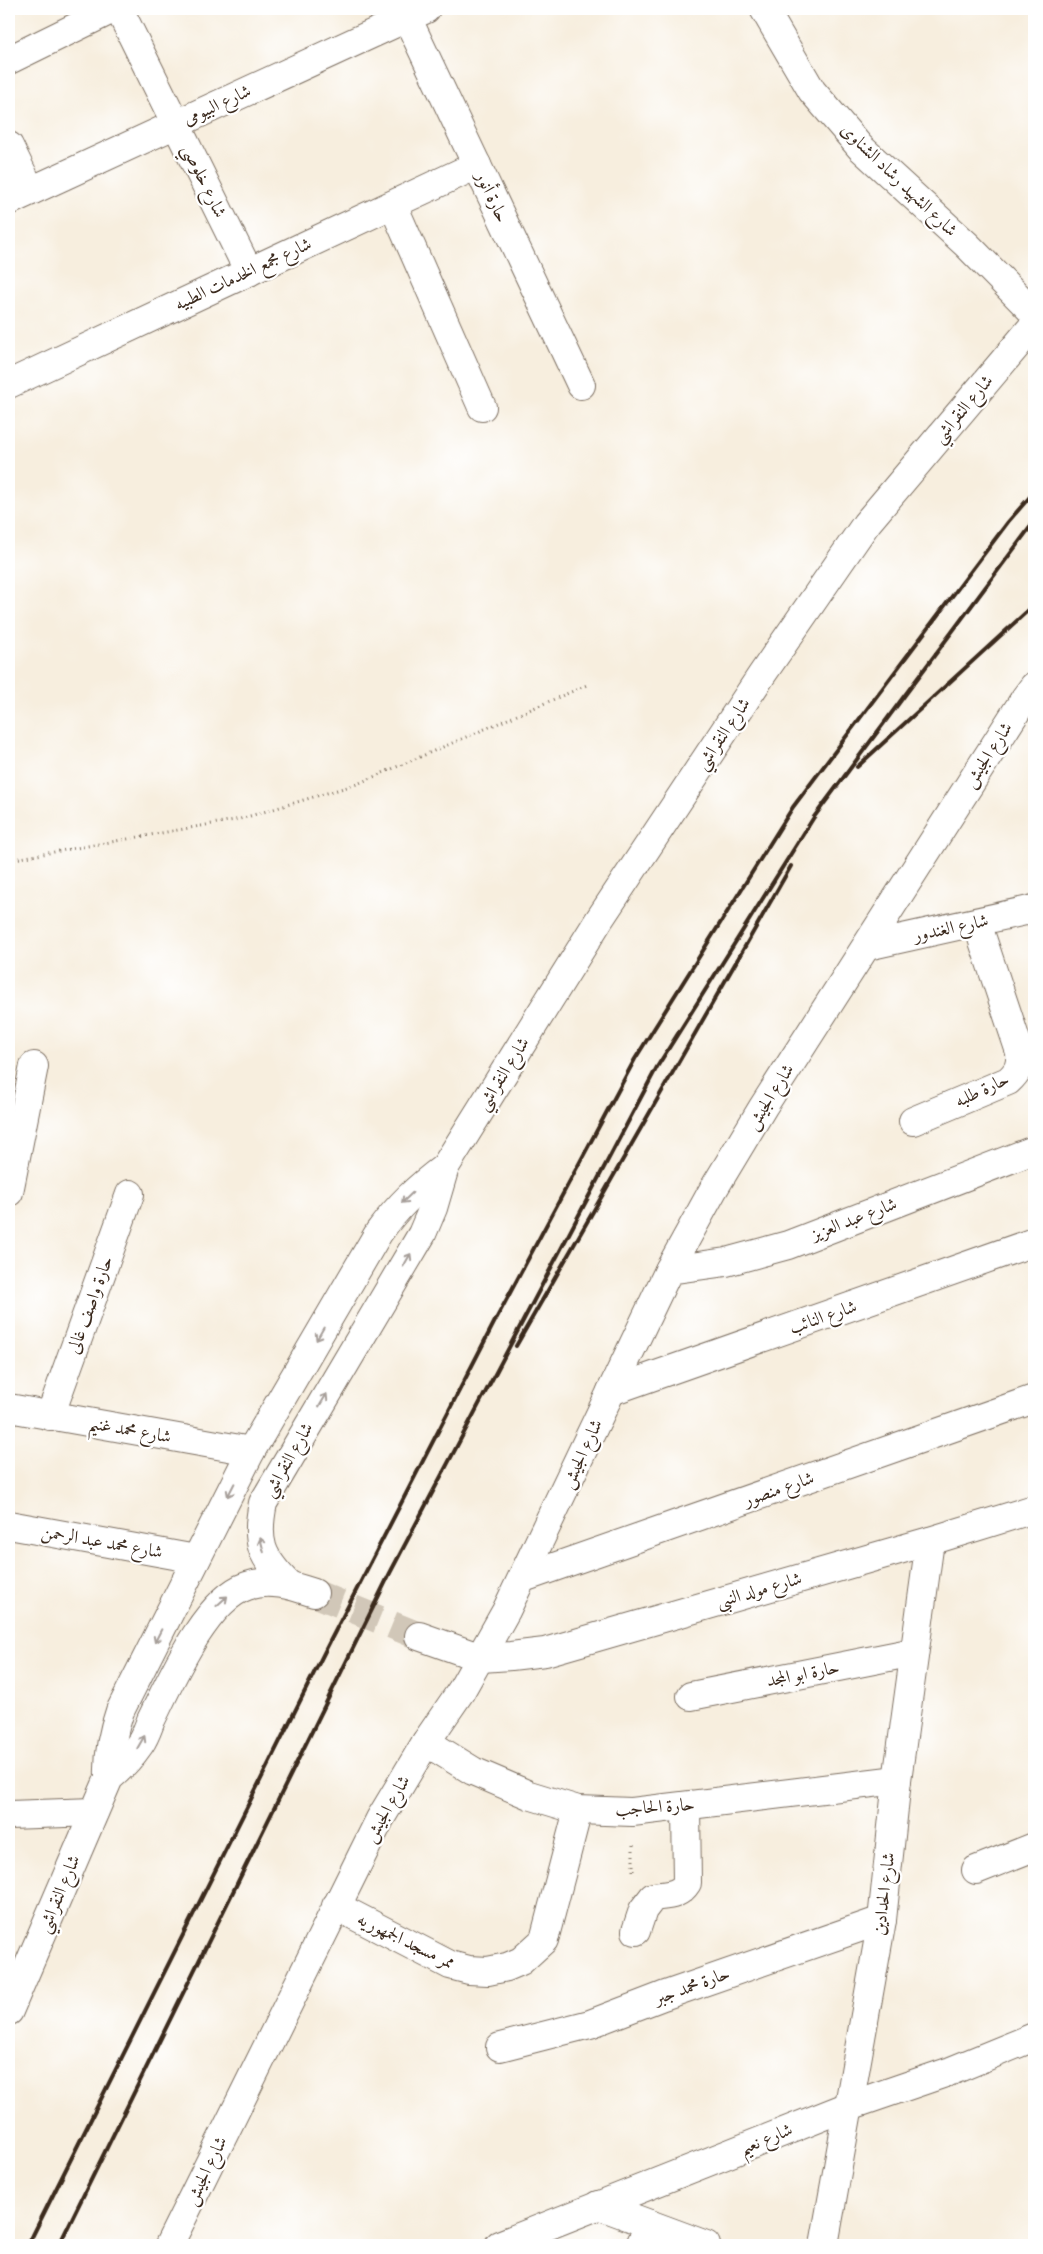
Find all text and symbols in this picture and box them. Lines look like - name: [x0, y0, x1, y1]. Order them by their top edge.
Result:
- street label: شارع البيومى: [179, 79, 256, 133]
- street label: شارع الشهيد رشاد الشناوى: [834, 118, 962, 244]
- street label: شارع خلوصي: [172, 140, 232, 224]
- street label: حارة أنور: [469, 165, 516, 226]
- street label: شارع مجمع الخدمات الطبيه: [171, 232, 317, 319]
- street label: شارع النقراشي: [928, 370, 1002, 451]
- street label: شارع النقراشي: [690, 693, 760, 778]
- street label: شارع الجيش: [958, 718, 1020, 794]
- street label: شارع الغندور: [910, 909, 991, 950]
- street label: شارع النقراشي: [471, 1033, 539, 1118]
- street label: شارع الجيش: [741, 1059, 802, 1136]
- street label: حارة طلبه: [951, 1067, 1013, 1113]
- one-way arrow: [401, 1192, 414, 1204]
- street label: شارع عبد العزيز: [806, 1192, 901, 1249]
- street label: حارة واصف غالى: [62, 1253, 118, 1357]
- one-way arrow: [403, 1254, 413, 1268]
- street label: شارع النائب: [786, 1295, 861, 1342]
- one-way arrow: [314, 1326, 324, 1340]
- one-way arrow: [319, 1393, 329, 1407]
- street label: شارع محمد غنيم: [86, 1411, 173, 1454]
- street label: شارع الجيش: [556, 1416, 611, 1494]
- street label: شارع النقراشي: [257, 1418, 323, 1504]
- street label: شارع منصور: [739, 1466, 818, 1515]
- one-way arrow: [226, 1483, 236, 1498]
- street label: شارع محمد عبد الرحمن: [39, 1520, 165, 1567]
- one-way arrow: [257, 1537, 266, 1553]
- street label: شارع مولد النبى: [714, 1567, 805, 1616]
- one-way arrow: [215, 1596, 228, 1607]
- one-way arrow: [153, 1628, 163, 1643]
- street label: حارة ابو المجد: [765, 1656, 841, 1692]
- one-way arrow: [136, 1735, 146, 1749]
- street label: شارع الجيش: [359, 1771, 418, 1848]
- street label: حارة الحاجب: [614, 1793, 696, 1821]
- street label: شارع النقراشي: [32, 1851, 90, 1939]
- street label: شارع الحدادين: [867, 1851, 903, 1937]
- street label: ممر مسجد الجمهوريه: [353, 1908, 459, 1974]
- street label: حارة محمد جبر: [649, 1962, 733, 2011]
- street label: شارع نعيم: [736, 2118, 798, 2166]
- street label: شارع الجيش: [179, 2133, 235, 2211]

